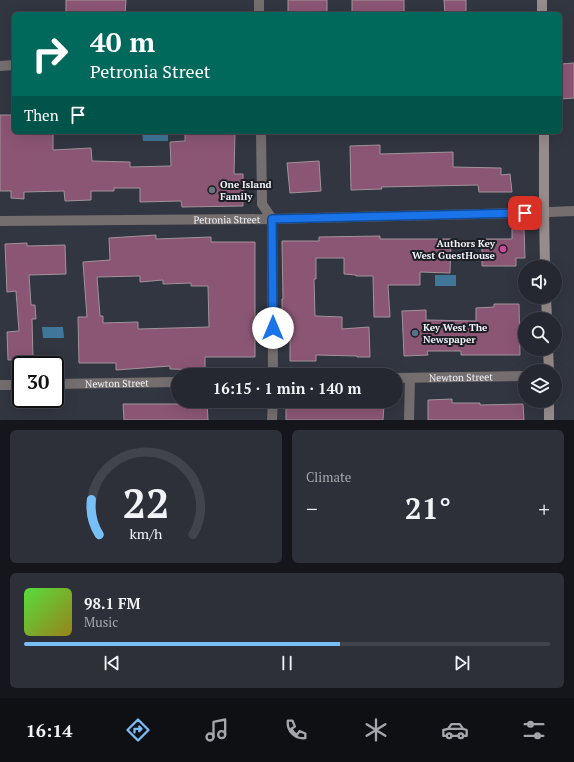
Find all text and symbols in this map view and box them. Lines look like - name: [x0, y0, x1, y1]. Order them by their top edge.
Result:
- text: 40 m: [90, 23, 155, 60]
- icon: right: [24, 28, 76, 80]
- text: Petronia Street: [90, 59, 210, 83]
- icon: arrive: [67, 104, 89, 126]
- text: Then: [24, 105, 59, 125]
- place label: One Island Family: [220, 178, 272, 203]
- marker: One Island Family: [207, 185, 217, 195]
- pin: [508, 196, 542, 230]
- icon: arrive: [514, 202, 536, 224]
- street label: Petronia Street: [193, 213, 261, 226]
- place label: Authors Key West GuestHouse: [412, 237, 496, 262]
- marker: Authors Key West GuestHouse: [498, 244, 508, 254]
- map controls: [518, 260, 562, 408]
- button: sound: [518, 260, 562, 304]
- position arrow: [252, 307, 294, 349]
- button: search: [518, 312, 562, 356]
- place label: Key West The Newspaper: [423, 321, 488, 346]
- marker: Key West The Newspaper: [410, 328, 420, 338]
- speed limit sign: 30: [12, 356, 64, 408]
- button: layers: [518, 364, 562, 408]
- street label: Newton Street: [429, 370, 493, 384]
- street label: Newton Street: [85, 376, 149, 390]
- text: 16:15 · 1 min · 140 m: [213, 378, 361, 398]
- text: Climate: [306, 468, 351, 486]
- text: 22: [122, 474, 170, 529]
- text: 21°: [405, 488, 451, 528]
- text: −: [306, 494, 318, 523]
- text: +: [538, 494, 550, 523]
- text: km/h: [130, 523, 163, 542]
- text: 98.1 FM: [84, 593, 141, 613]
- text: Music: [84, 613, 118, 631]
- icon: previous: [101, 652, 123, 674]
- icon: pause: [276, 652, 298, 674]
- icon: next: [451, 652, 473, 674]
- icon: directions: [124, 716, 152, 744]
- icon: music: [203, 716, 231, 744]
- icon: phone: [282, 716, 310, 744]
- icon: climate: [362, 716, 390, 744]
- icon: car: [441, 716, 469, 744]
- icon: filters: [520, 716, 548, 744]
- text: 16:14: [26, 718, 73, 742]

